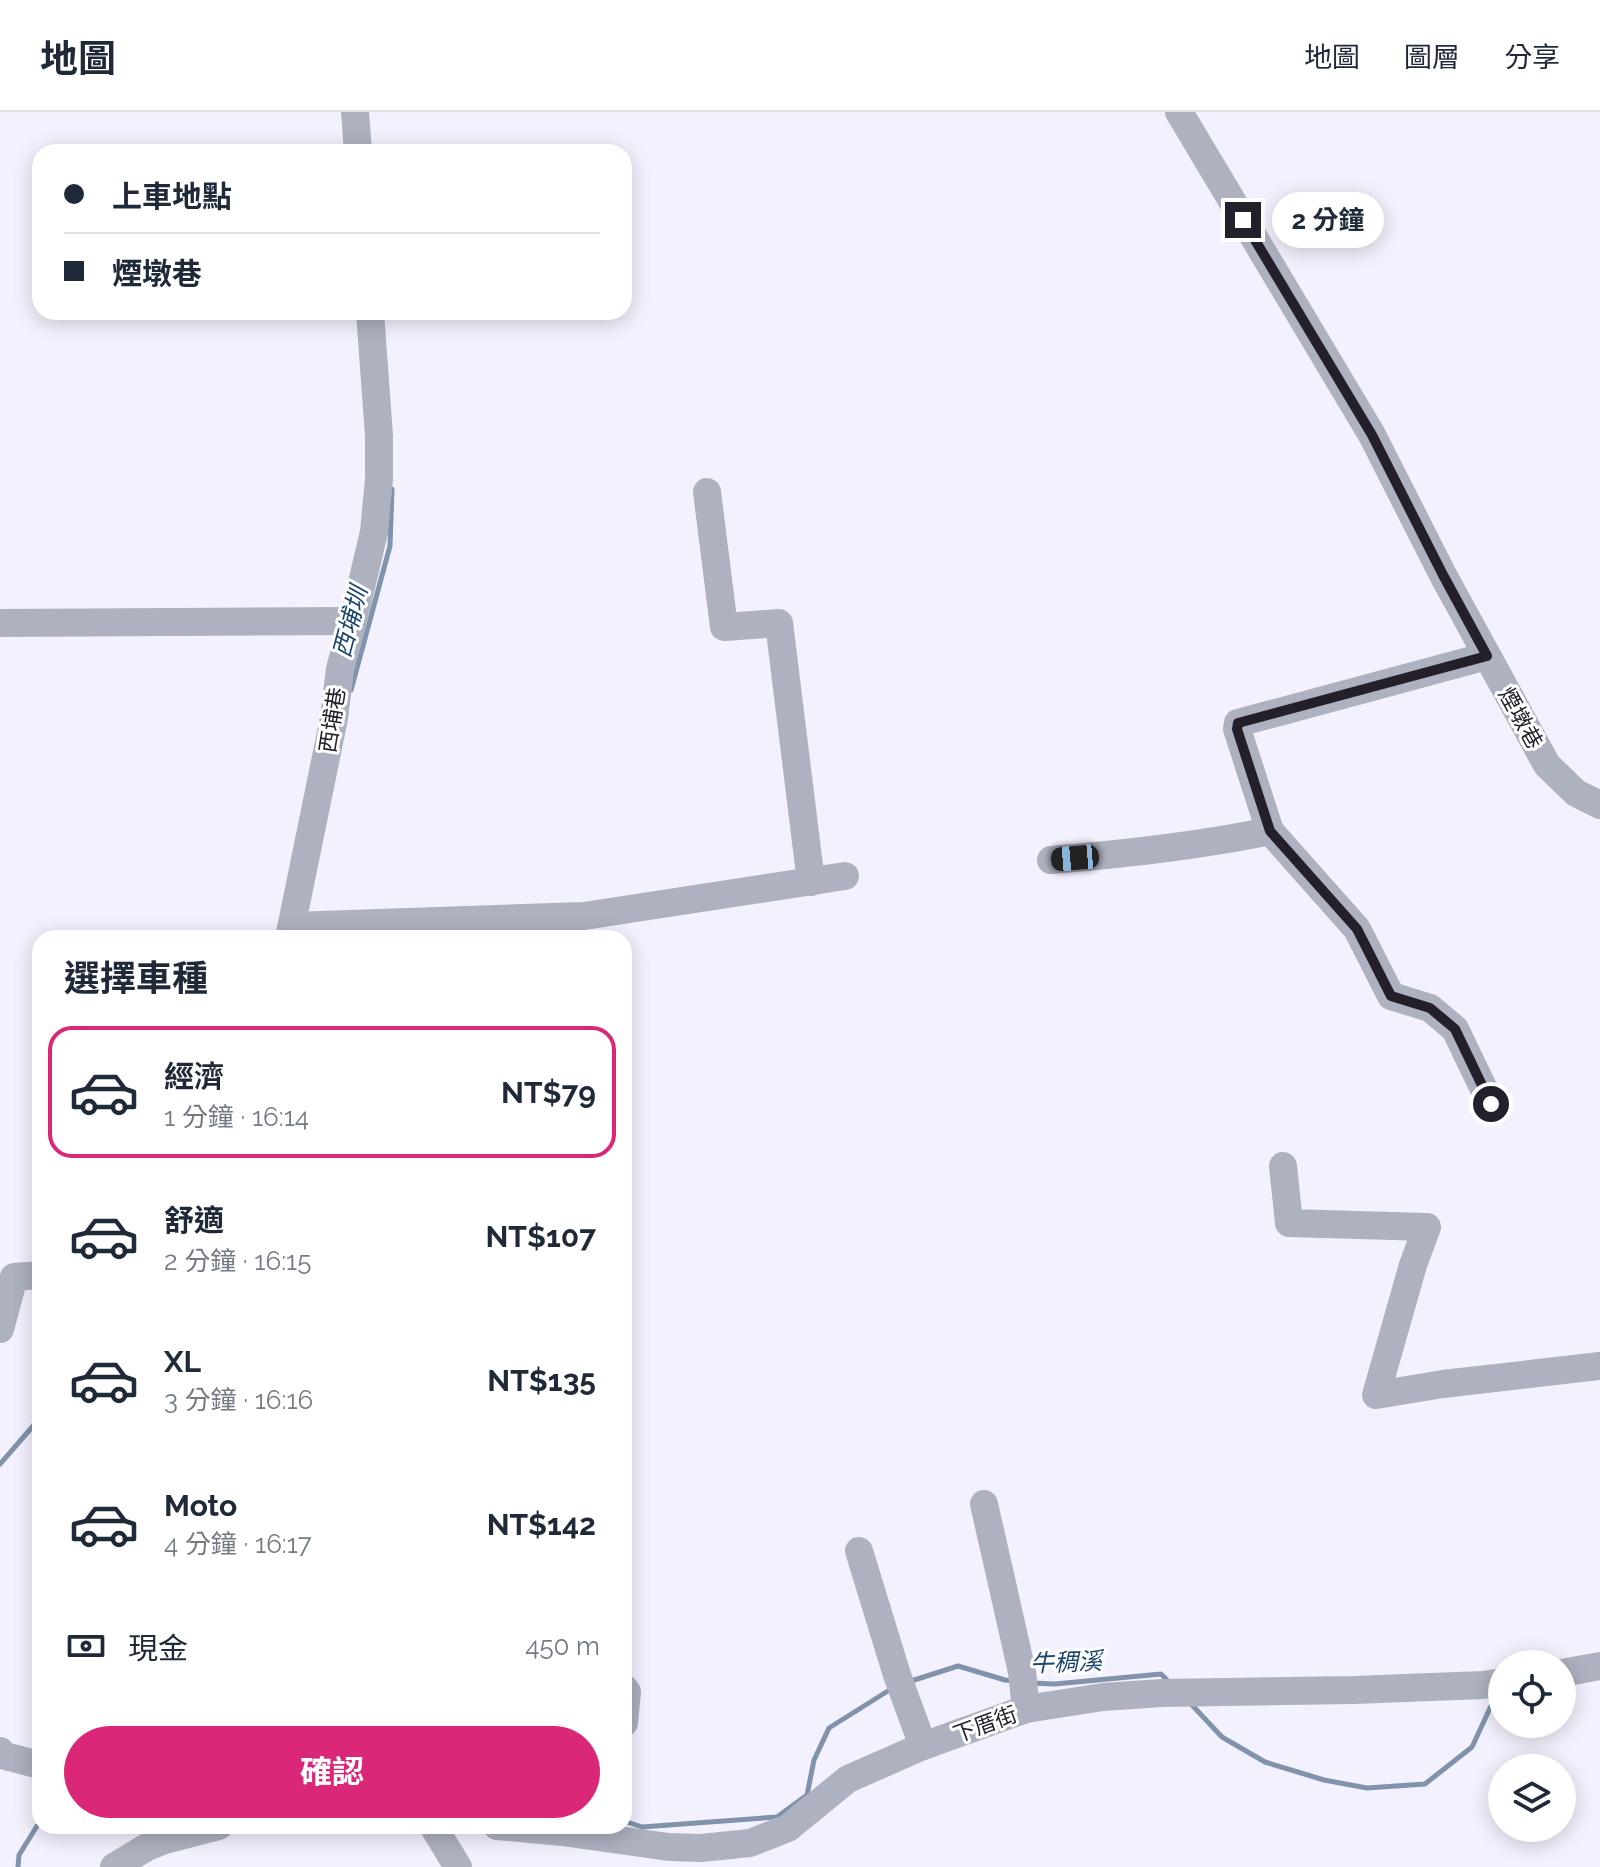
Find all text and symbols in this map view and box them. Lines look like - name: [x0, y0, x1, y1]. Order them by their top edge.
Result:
- text: 地圖: [40, 36, 116, 81]
- text: 地圖: [1304, 41, 1360, 74]
- text: 圖層: [1404, 41, 1460, 74]
- text: 分享: [1504, 41, 1560, 74]
- text: 上車地點: [112, 179, 232, 214]
- callout: 2 分鐘: [1271, 192, 1383, 248]
- route end: [1225, 202, 1261, 238]
- text: 2 分鐘: [1292, 205, 1364, 235]
- text: 煙墩巷: [112, 256, 202, 291]
- water label: 西埔圳: [327, 581, 374, 661]
- street label: 煙墩巷: [1494, 683, 1548, 753]
- street label: 西埔巷: [314, 685, 350, 755]
- car: [1050, 844, 1100, 872]
- text: 選擇車種: [64, 957, 208, 999]
- icon: car: [68, 1056, 140, 1128]
- text: 經濟: [164, 1059, 224, 1094]
- text: NT$79: [501, 1075, 596, 1110]
- route start: [1473, 1086, 1509, 1122]
- text: 1 分鐘 · 16:14: [164, 1102, 309, 1132]
- icon: car: [68, 1200, 140, 1272]
- text: 舒適: [164, 1203, 224, 1238]
- text: NT$107: [485, 1219, 596, 1254]
- text: 2 分鐘 · 16:15: [164, 1246, 311, 1276]
- icon: car: [68, 1344, 140, 1416]
- text: XL: [164, 1344, 201, 1379]
- text: NT$135: [487, 1363, 596, 1398]
- text: 3 分鐘 · 16:16: [164, 1385, 313, 1415]
- icon: car: [68, 1488, 140, 1560]
- text: Moto: [164, 1488, 237, 1523]
- text: NT$142: [487, 1507, 596, 1542]
- text: 4 分鐘 · 16:17: [164, 1529, 312, 1559]
- icon: cash: [64, 1624, 108, 1668]
- text: 現金: [128, 1631, 188, 1666]
- text: 450 m: [525, 1631, 600, 1661]
- water label: 牛稠溪: [1030, 1646, 1105, 1678]
- map controls: [1488, 1650, 1576, 1842]
- button: locate: [1488, 1650, 1576, 1738]
- street label: 下厝街: [950, 1700, 1020, 1748]
- button: 確認: [64, 1726, 600, 1818]
- button: layers: [1488, 1754, 1576, 1842]

